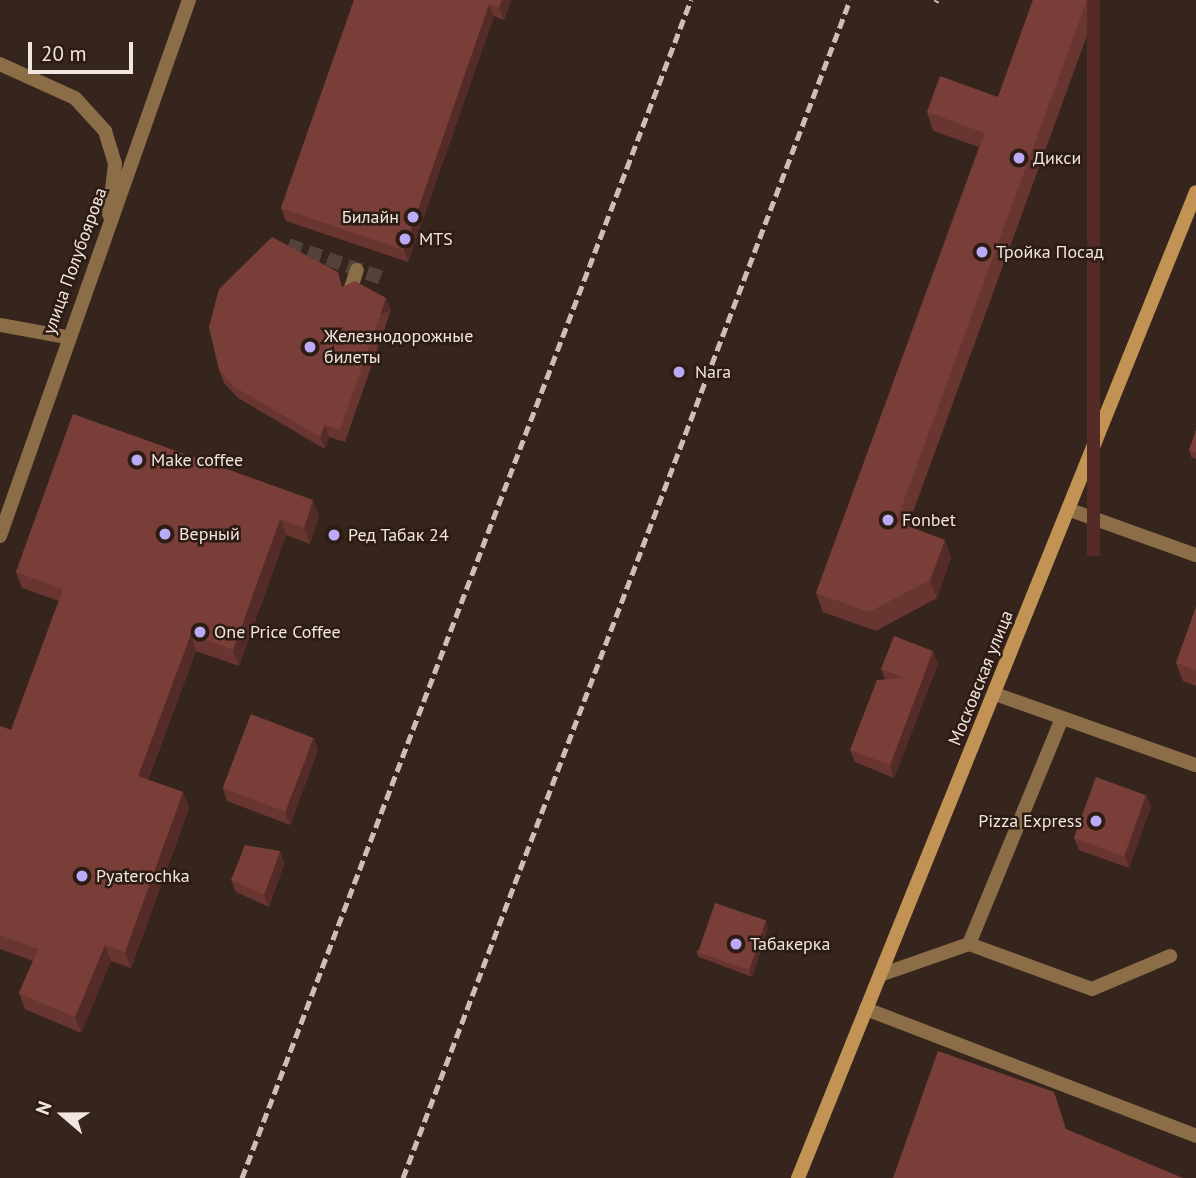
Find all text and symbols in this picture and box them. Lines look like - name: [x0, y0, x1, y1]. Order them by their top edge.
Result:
- scale bar: [32, 28, 136, 72]
- text: 20 m: [41, 40, 87, 67]
- place label: Дикси: [1033, 147, 1081, 169]
- marker: Дикси: [1011, 150, 1027, 166]
- street label: улица Полубоярова: [38, 185, 112, 337]
- place label: Билайн: [342, 206, 399, 228]
- marker: Билайн: [405, 209, 421, 225]
- place label: MTS: [419, 228, 453, 250]
- marker: MTS: [397, 231, 413, 247]
- place label: Тройка Посад: [996, 241, 1104, 263]
- marker: Тройка Посад: [974, 244, 990, 260]
- place label: Железнодорожные билеты: [324, 326, 473, 368]
- marker: Железнодорожные билеты: [302, 339, 318, 355]
- place label: Nara: [695, 361, 731, 383]
- marker: Nara: [669, 362, 689, 382]
- place label: Make coffee: [151, 449, 243, 471]
- marker: Make coffee: [129, 452, 145, 468]
- place label: Fonbet: [902, 509, 956, 531]
- marker: Fonbet: [880, 512, 896, 528]
- place label: Верный: [179, 523, 240, 545]
- place label: Ред Табак 24: [348, 524, 449, 546]
- marker: Верный: [157, 526, 173, 542]
- marker: Ред Табак 24: [326, 527, 342, 543]
- street label: Московская улица: [944, 607, 1018, 749]
- place label: One Price Coffee: [214, 621, 341, 643]
- marker: One Price Coffee: [192, 624, 208, 640]
- place label: Pizza Express: [978, 810, 1082, 832]
- marker: Pizza Express: [1088, 813, 1104, 829]
- place label: Pyaterochka: [96, 865, 190, 887]
- marker: Pyaterochka: [74, 868, 90, 884]
- place label: Табакерка: [750, 933, 830, 955]
- marker: Табакерка: [728, 936, 744, 952]
- north arrow: [28, 1080, 98, 1150]
- text: N: [30, 1098, 57, 1118]

